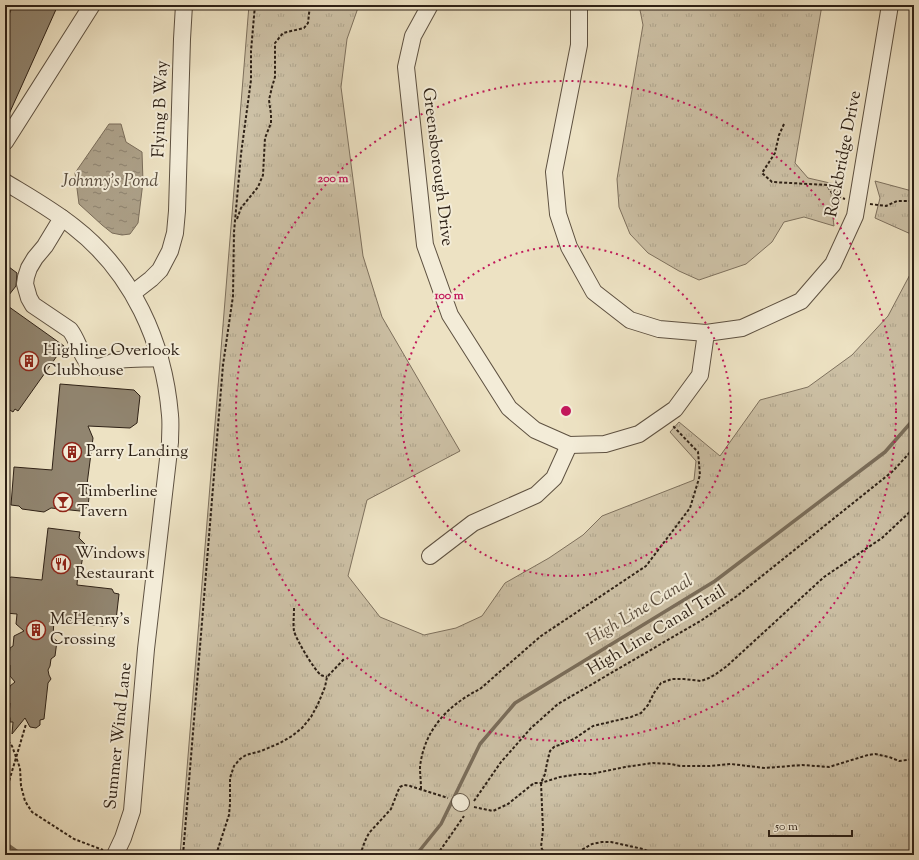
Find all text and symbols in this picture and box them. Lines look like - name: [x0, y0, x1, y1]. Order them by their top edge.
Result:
- street label: Flying B Way: [147, 59, 175, 158]
- street label: Greensborough Drive: [415, 86, 459, 248]
- street label: Rockbridge Drive: [820, 89, 868, 219]
- water label: Johnny's Pond: [61, 169, 159, 195]
- text: 200 m: [318, 170, 348, 188]
- text: 100 m: [433, 287, 464, 305]
- place label: Highline Overlook Clubhouse: [43, 339, 180, 383]
- building icon: Highline Overlook Clubhouse: [18, 350, 40, 372]
- centre of rings: [559, 404, 573, 418]
- place label: Parry Landing: [86, 440, 188, 464]
- building icon: Parry Landing: [61, 441, 83, 463]
- place label: Timberline Tavern: [77, 480, 158, 524]
- bar icon: Timberline Tavern: [52, 491, 74, 513]
- place label: Windows Restaurant: [75, 542, 155, 586]
- restaurant icon: Windows Restaurant: [50, 553, 72, 575]
- water label: High Line Canal: [582, 569, 698, 653]
- street label: High Line Canal Trail: [583, 580, 731, 682]
- place label: McHenry's Crossing: [50, 608, 130, 652]
- building icon: McHenry's Crossing: [25, 619, 47, 641]
- street label: Summer Wind Lane: [99, 661, 139, 811]
- scale bar: [769, 812, 852, 838]
- text: 50 m: [774, 818, 798, 836]

